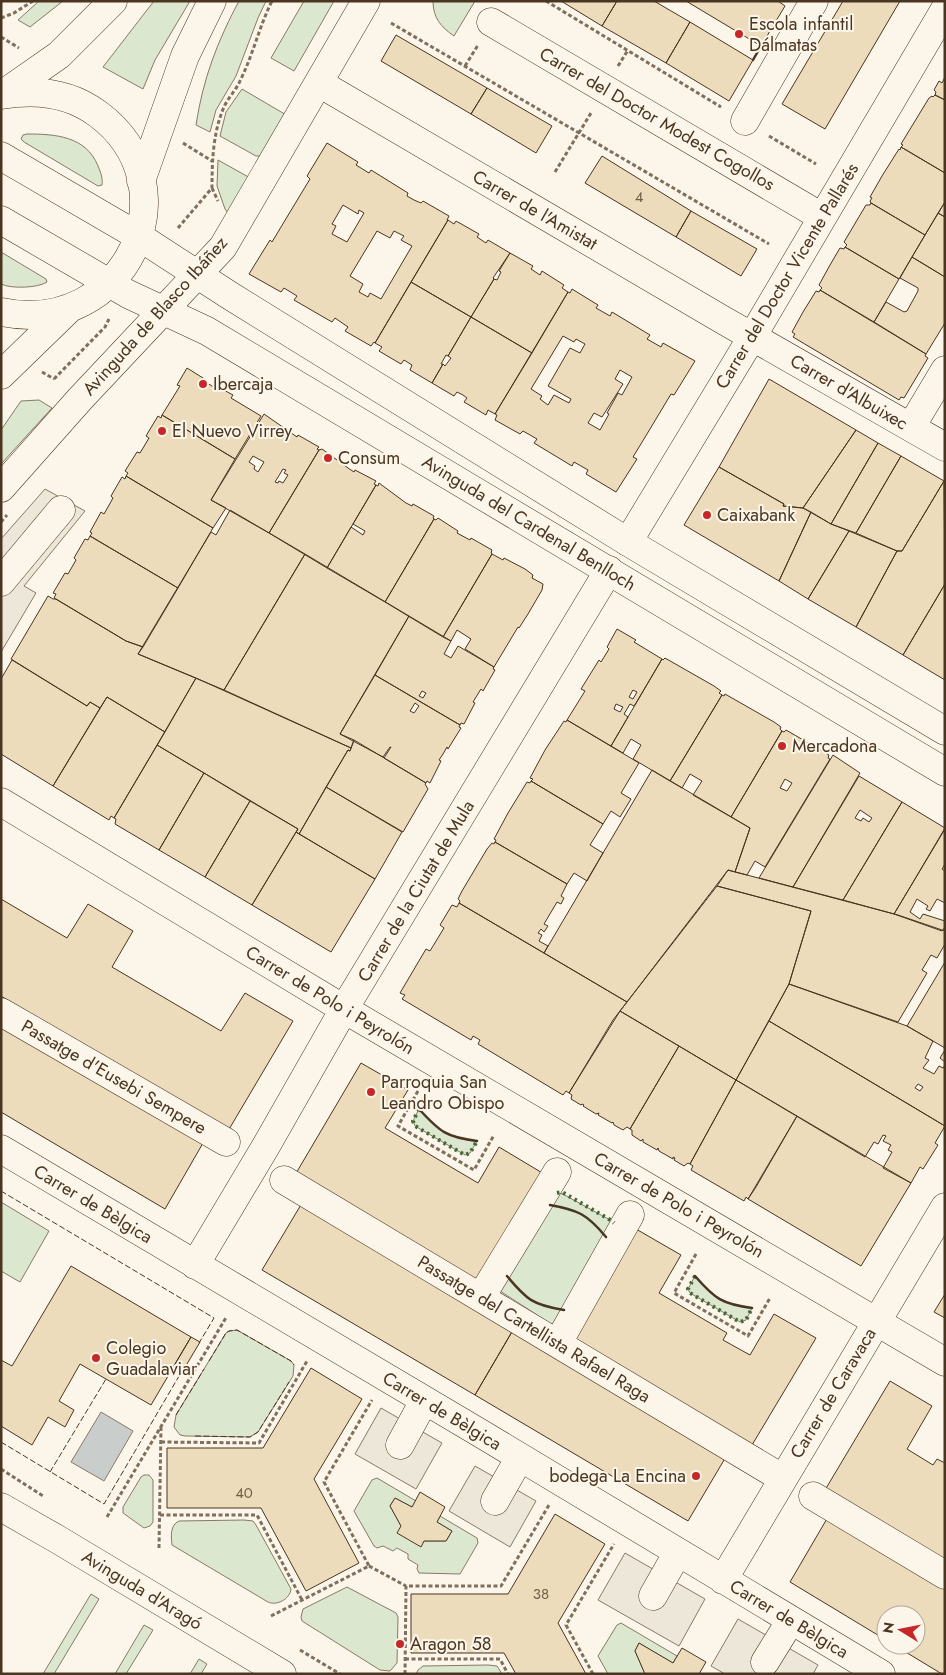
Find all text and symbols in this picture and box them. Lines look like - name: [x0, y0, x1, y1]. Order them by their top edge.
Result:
- place label: Escola infantil Dálmatas: [749, 11, 853, 58]
- marker: Escola infantil Dálmatas: [733, 28, 745, 40]
- street label: Carrer del Doctor Modest Cogollos: [534, 41, 780, 197]
- street label: Carrer del Doctor Vicente Pallarés: [709, 158, 865, 394]
- street label: Carrer de l'Amistat: [468, 164, 603, 257]
- house number: 4: [635, 186, 644, 208]
- street label: Avinguda de Blasco Ibáñez: [76, 230, 234, 401]
- street label: Carrer d'Albuixec: [785, 348, 913, 436]
- place label: Ibercaja: [213, 371, 273, 397]
- marker: Ibercaja: [197, 378, 209, 390]
- place label: El Nuevo Virrey: [172, 418, 292, 444]
- marker: El Nuevo Virrey: [156, 425, 168, 437]
- place label: Consum: [338, 445, 400, 471]
- street label: Avinguda del Cardenal Benlloch: [417, 449, 641, 597]
- marker: Consum: [322, 452, 334, 464]
- place label: Caixabank: [717, 502, 795, 528]
- marker: Caixabank: [701, 509, 713, 521]
- place label: Mercadona: [792, 733, 877, 759]
- marker: Mercadona: [776, 740, 788, 752]
- street label: Carrer de la Ciutat de Mula: [351, 795, 481, 987]
- street label: Carrer de Polo i Peyrolón: [241, 939, 419, 1061]
- street label: Passatge d'Eusebi Sempere: [17, 1013, 211, 1141]
- place label: Parroquia San Leandro Obispo: [381, 1069, 505, 1116]
- marker: Parroquia San Leandro Obispo: [365, 1086, 377, 1098]
- street label: Carrer de Polo i Peyrolón: [589, 1146, 769, 1264]
- street label: Carrer de Bèlgica: [29, 1158, 157, 1250]
- street label: Passatge del Cartellista Rafael Raga: [413, 1249, 655, 1409]
- street label: Carrer de Caravaca: [784, 1323, 882, 1463]
- place label: Colegio Guadalaviar: [106, 1335, 198, 1382]
- marker: Colegio Guadalaviar: [90, 1352, 102, 1364]
- street label: Carrer de Bèlgica: [378, 1365, 506, 1457]
- place label: bodega La Encina: [549, 1463, 686, 1489]
- marker: bodega La Encina: [690, 1470, 702, 1482]
- house number: 40: [235, 1482, 253, 1504]
- street label: Avinguda d'Aragó: [77, 1544, 207, 1636]
- street label: Carrer de Bèlgica: [725, 1573, 853, 1665]
- house number: 38: [533, 1583, 549, 1605]
- north arrow: [876, 1605, 926, 1655]
- text: N: [877, 1621, 899, 1635]
- place label: Aragon 58: [410, 1631, 492, 1657]
- marker: Aragon 58: [394, 1638, 406, 1650]

